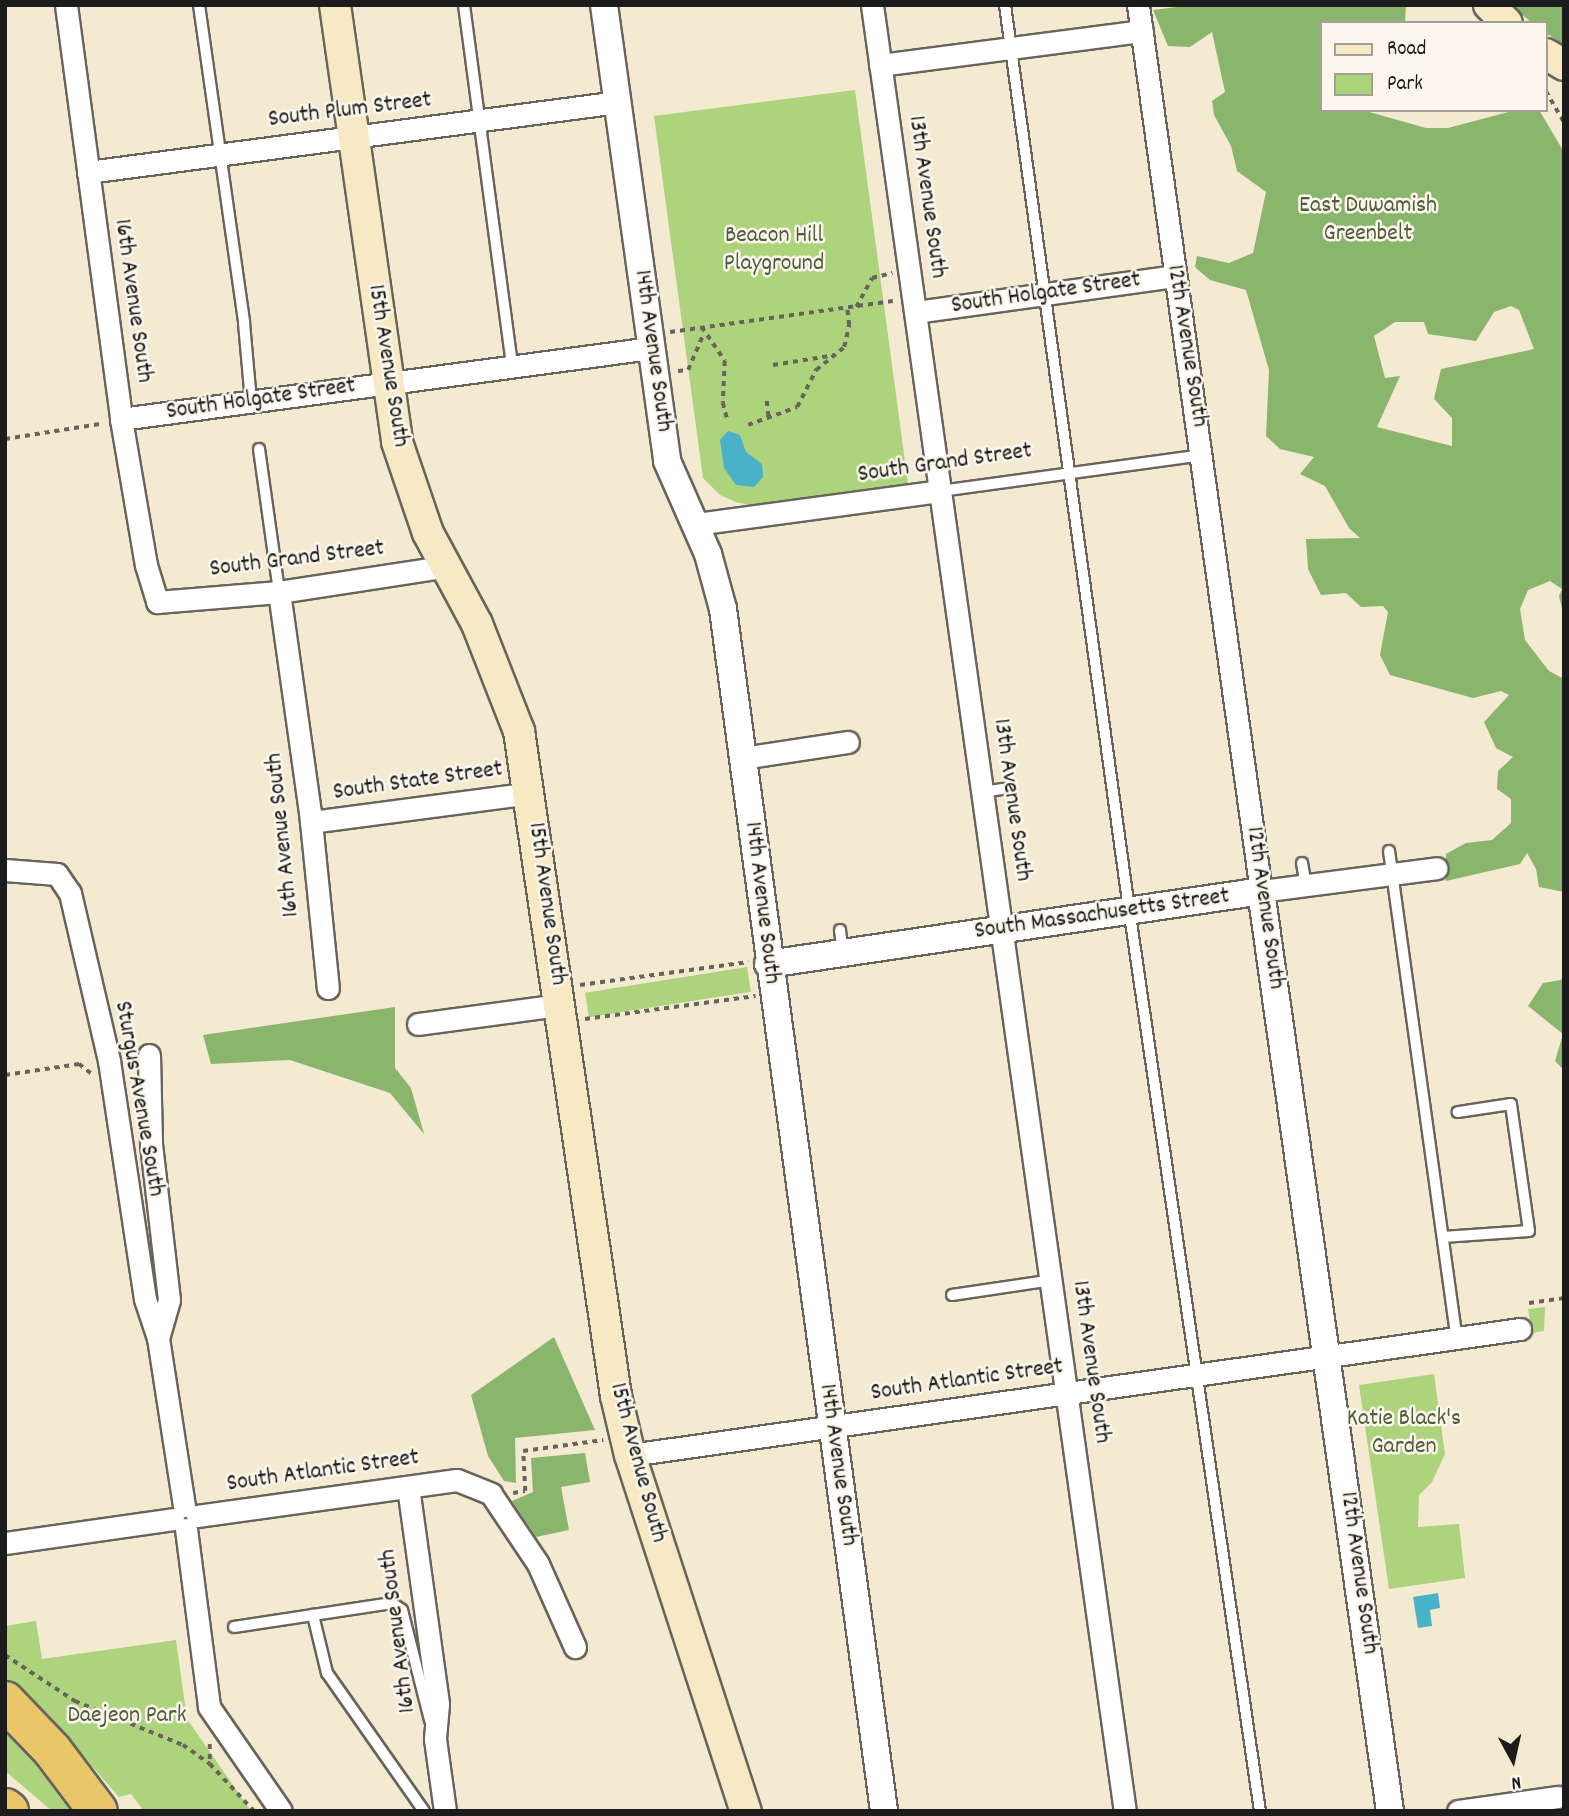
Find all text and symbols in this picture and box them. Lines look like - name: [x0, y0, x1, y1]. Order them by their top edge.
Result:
- legend: [1320, 21, 1548, 112]
- text: Road: [1387, 35, 1426, 65]
- text: Park: [1387, 70, 1423, 100]
- street label: South Plum Street: [267, 87, 433, 135]
- street label: 13th Avenue South: [900, 114, 952, 280]
- park label: East Duwamish Greenbelt: [1299, 193, 1437, 249]
- street label: 16th Avenue South: [106, 217, 158, 385]
- park label: Beacon Hill Playground: [724, 223, 824, 279]
- street label: 12th Avenue South: [1159, 263, 1213, 429]
- street label: South Holgate Street: [950, 266, 1142, 322]
- street label: 14th Avenue South: [626, 268, 678, 434]
- street label: 15th Avenue South: [360, 283, 414, 449]
- street label: South Holgate Street: [165, 372, 357, 428]
- street label: South Grand Street: [856, 438, 1034, 490]
- street label: South Grand Street: [208, 535, 386, 585]
- street label: 13th Avenue South: [985, 717, 1037, 883]
- street label: 16th Avenue South: [261, 751, 307, 919]
- street label: South State Street: [331, 756, 505, 808]
- street label: 14th Avenue South: [737, 820, 785, 986]
- street label: 15th Avenue South: [520, 821, 572, 987]
- street label: 12th Avenue South: [1238, 825, 1290, 991]
- street label: South Massachusetts Street: [973, 883, 1231, 947]
- street label: Sturgus Avenue South: [107, 999, 169, 1199]
- street label: 13th Avenue South: [1064, 1279, 1116, 1445]
- street label: South Atlantic Street: [869, 1353, 1065, 1409]
- street label: 15th Avenue South: [602, 1380, 672, 1546]
- street label: 14th Avenue South: [811, 1382, 863, 1548]
- park label: Katie Black's Garden: [1347, 1406, 1461, 1462]
- street label: South Atlantic Street: [225, 1444, 421, 1500]
- street label: 12th Avenue South: [1332, 1490, 1384, 1656]
- street label: 16th Avenue South: [375, 1547, 423, 1715]
- park label: Daejeon Park: [67, 1703, 187, 1731]
- north arrow: [1478, 1725, 1548, 1795]
- text: N: [1509, 1767, 1523, 1795]

